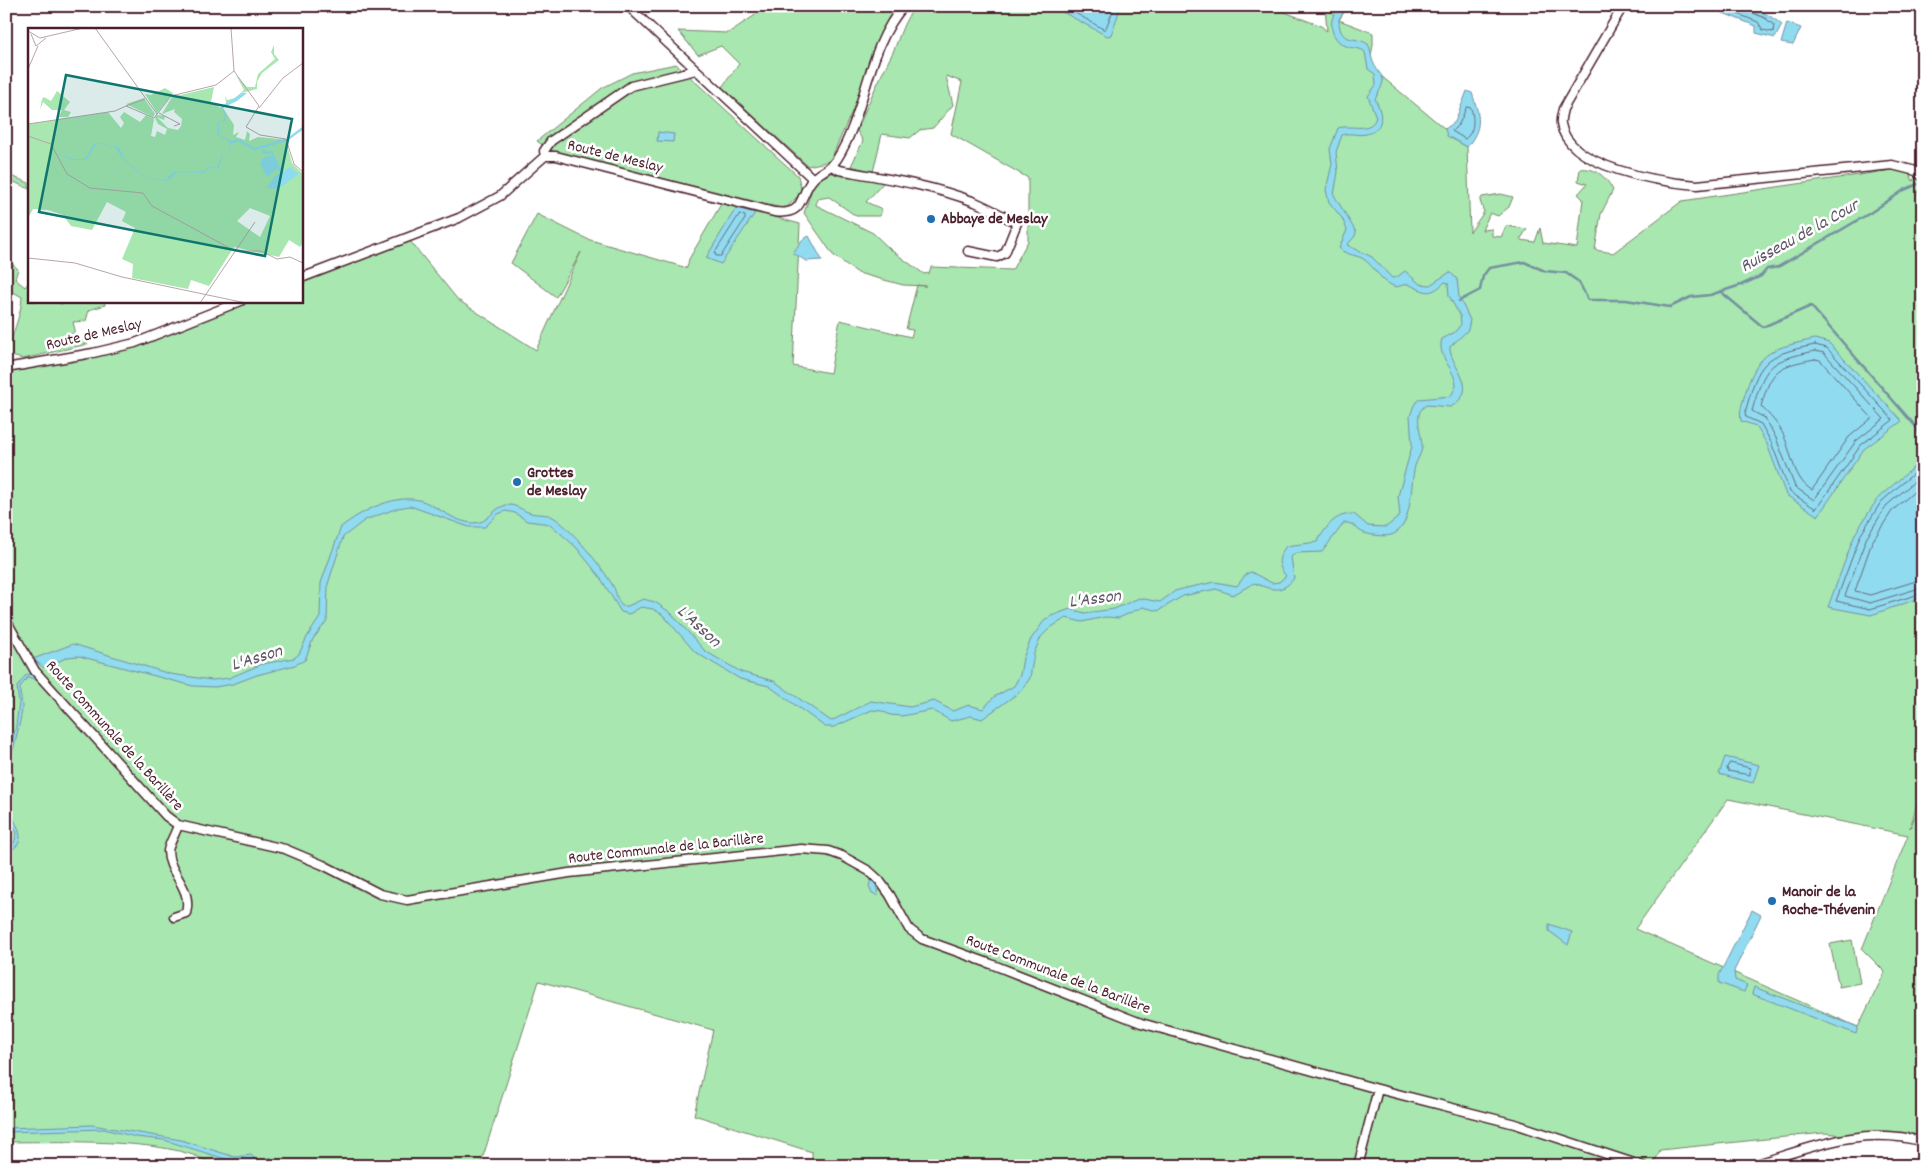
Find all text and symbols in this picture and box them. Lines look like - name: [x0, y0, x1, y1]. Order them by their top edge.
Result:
- inset map: [28, 28, 302, 302]
- street label: Route de Meslay: [565, 134, 666, 180]
- water label: Ruisseau de la Cour: [1736, 193, 1866, 280]
- place label: Abbaye de Meslay: [941, 208, 1049, 231]
- marker: Abbaye de Meslay: [925, 213, 937, 225]
- street label: Route de Meslay: [44, 313, 145, 357]
- place label: Grottes de Meslay: [527, 462, 588, 503]
- marker: Grottes de Meslay: [511, 476, 523, 488]
- water label: L'Asson: [1068, 584, 1123, 616]
- water label: L'Asson: [670, 600, 726, 654]
- water label: L'Asson: [228, 639, 286, 679]
- street label: Route Communale de la Barillère: [40, 655, 188, 817]
- street label: Route Communale de la Barillère: [567, 827, 765, 871]
- place label: Manoir de la Roche-Thévenin: [1782, 881, 1875, 922]
- marker: Manoir de la Roche-Thévenin: [1766, 895, 1778, 907]
- street label: Route Communale de la Barillère: [962, 929, 1154, 1021]

